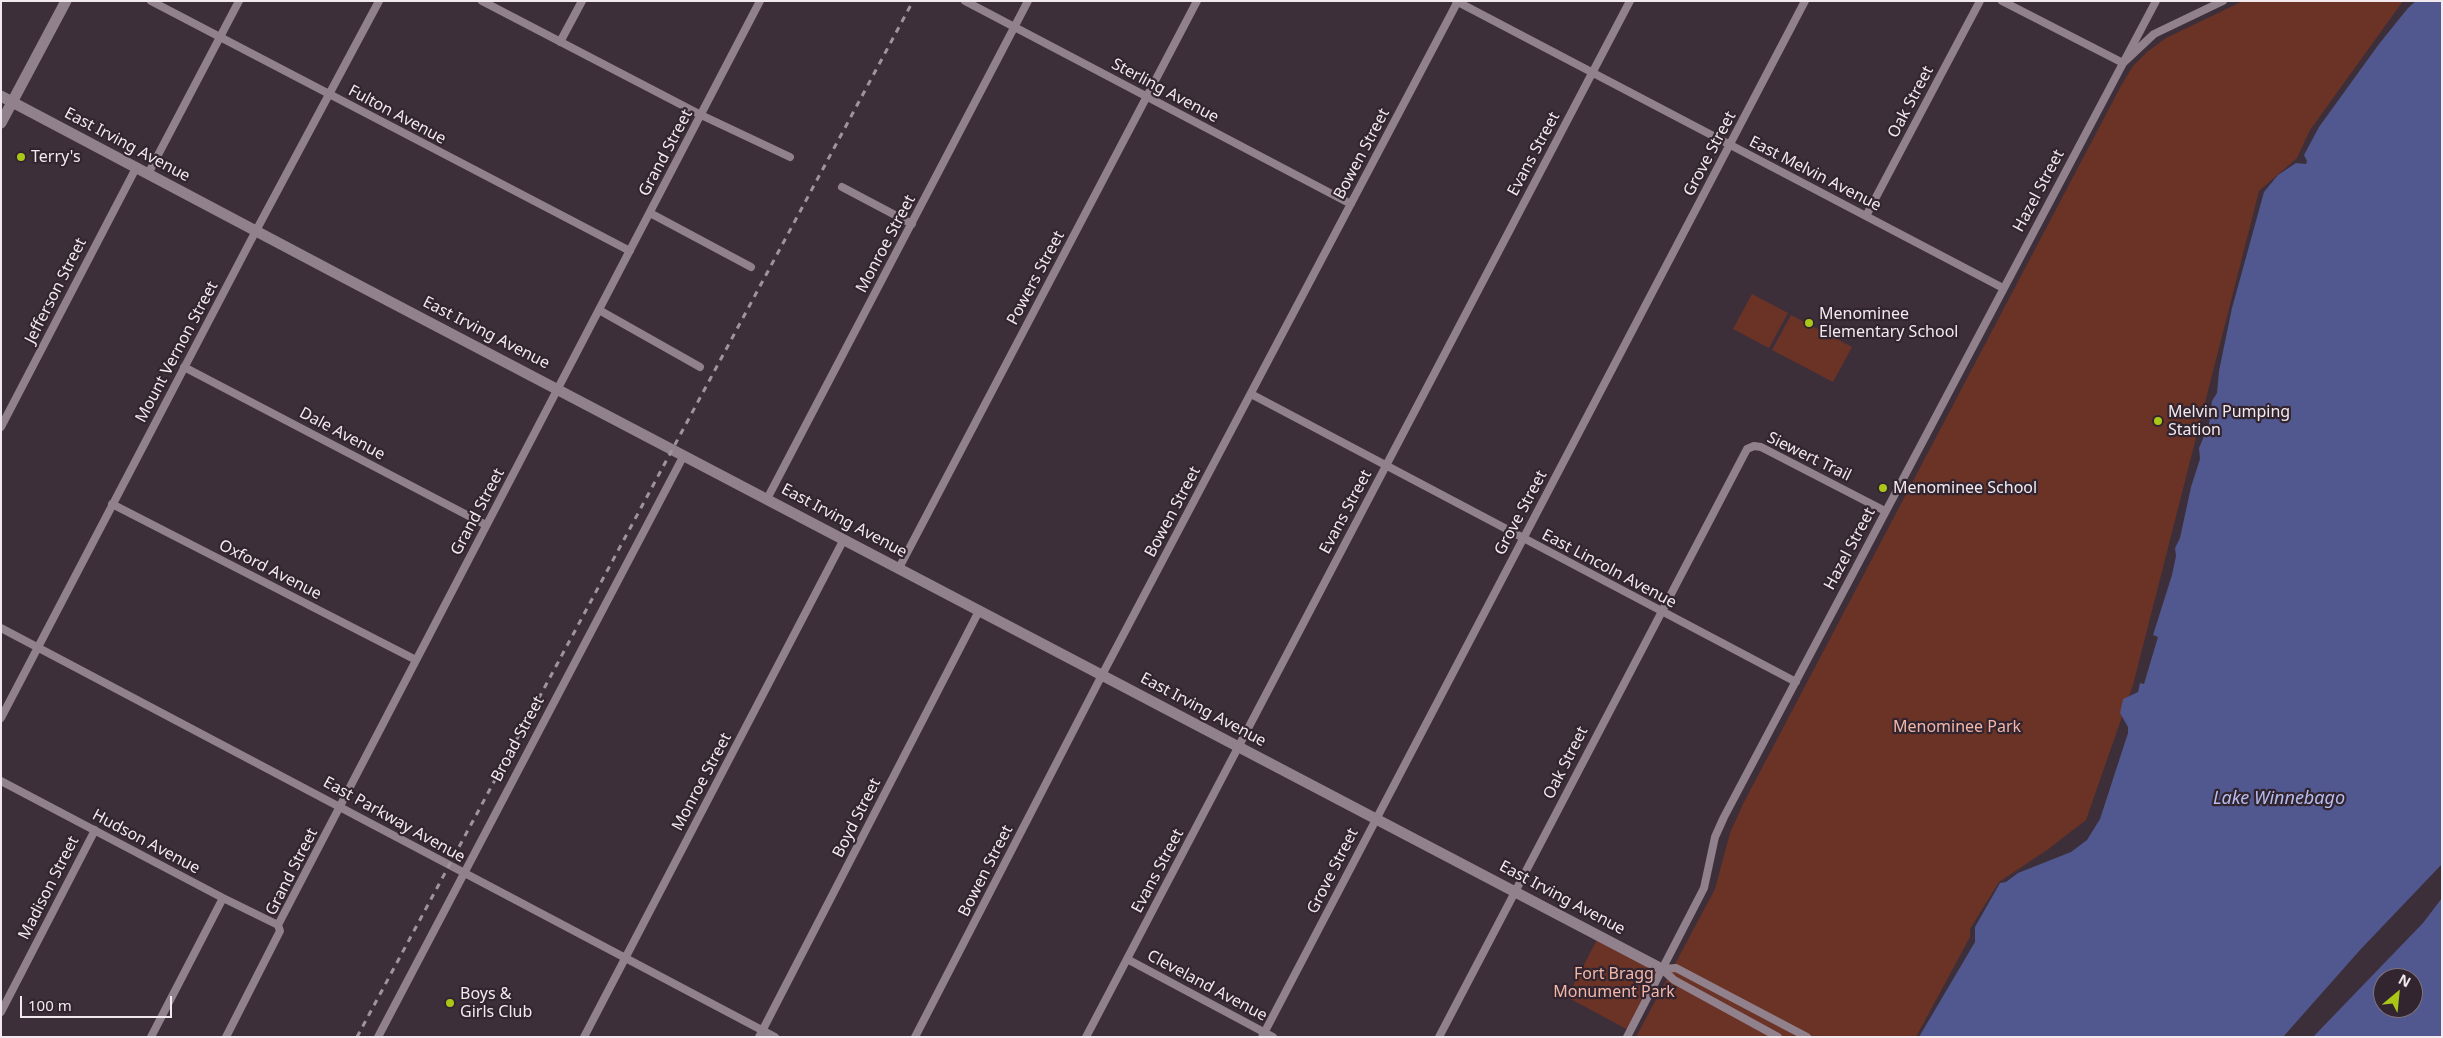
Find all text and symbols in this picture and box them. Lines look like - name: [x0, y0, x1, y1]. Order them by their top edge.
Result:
- street label: Sterling Avenue: [1108, 55, 1222, 127]
- street label: Oak Street: [1884, 63, 1938, 141]
- street label: Fulton Avenue: [345, 81, 449, 149]
- street label: East Irving Avenue: [61, 104, 193, 186]
- street label: Bowen Street: [1330, 105, 1394, 203]
- street label: Grand Street: [635, 106, 697, 200]
- street label: Grove Street: [1680, 108, 1740, 200]
- street label: Evans Street: [1504, 109, 1564, 199]
- street label: East Melvin Avenue: [1746, 132, 1884, 216]
- place label: Terry's: [31, 147, 81, 167]
- street label: Hazel Street: [2009, 147, 2069, 235]
- marker: Terry's: [15, 151, 27, 163]
- street label: Monroe Street: [852, 192, 920, 296]
- street label: Powers Street: [1003, 228, 1069, 328]
- street label: Jefferson Street: [21, 235, 91, 347]
- street label: Mount Vernon Street: [132, 278, 222, 426]
- street label: East Irving Avenue: [419, 293, 553, 373]
- place label: Menominee Elementary School: [1819, 304, 1958, 342]
- marker: Menominee Elementary School: [1803, 317, 1815, 329]
- place label: Melvin Pumping Station: [2168, 402, 2290, 440]
- street label: Dale Avenue: [296, 403, 388, 465]
- marker: Melvin Pumping Station: [2152, 415, 2164, 427]
- street label: Siewert Trail: [1764, 428, 1854, 486]
- street label: Bowen Street: [1141, 463, 1205, 561]
- street label: Grand Street: [447, 465, 509, 559]
- street label: Evans Street: [1316, 467, 1376, 557]
- street label: Grove Street: [1491, 467, 1551, 559]
- place label: Menominee School: [1893, 478, 2037, 498]
- street label: East Irving Avenue: [778, 480, 910, 562]
- marker: Menominee School: [1877, 482, 1889, 494]
- street label: Hazel Street: [1820, 505, 1880, 593]
- street label: East Lincoln Avenue: [1538, 525, 1680, 613]
- street label: Oxford Avenue: [215, 536, 325, 604]
- street label: East Irving Avenue: [1137, 669, 1269, 751]
- street label: Broad Street: [487, 693, 549, 785]
- park label: Menominee Park: [1893, 717, 2021, 737]
- street label: Oak Street: [1540, 724, 1592, 802]
- street label: Monroe Street: [668, 730, 736, 834]
- street label: East Parkway Avenue: [320, 773, 468, 867]
- street label: Boyd Street: [829, 775, 885, 861]
- water label: Lake Winnebago: [2213, 788, 2345, 810]
- street label: Hudson Avenue: [89, 806, 203, 878]
- street label: Bowen Street: [955, 822, 1017, 920]
- street label: Grand Street: [262, 825, 322, 919]
- street label: Grove Street: [1303, 825, 1363, 917]
- street label: Evans Street: [1128, 826, 1188, 916]
- street label: Madison Street: [15, 833, 83, 943]
- street label: East Irving Avenue: [1496, 857, 1628, 939]
- street label: Cleveland Avenue: [1144, 946, 1270, 1026]
- park label: Fort Bragg Monument Park: [1553, 964, 1675, 1002]
- north arrow: [2373, 968, 2423, 1018]
- text: N: [2395, 969, 2414, 991]
- place label: Boys & Girls Club: [460, 984, 532, 1022]
- scale bar: [22, 986, 175, 1018]
- text: 100 m: [28, 995, 72, 1015]
- marker: Boys & Girls Club: [444, 997, 456, 1009]

